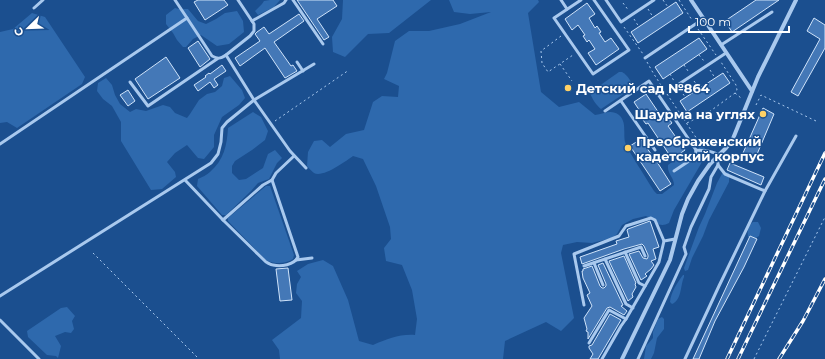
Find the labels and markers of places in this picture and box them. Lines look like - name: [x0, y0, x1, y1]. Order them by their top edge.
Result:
- place label: Детский сад №864: [576, 80, 710, 96]
- marker: Детский сад №864: [563, 83, 573, 93]
- place label: Шаурма на углях: [635, 106, 755, 122]
- marker: Шаурма на углях: [758, 109, 768, 119]
- place label: Преображенский кадетский корпус: [636, 133, 765, 164]
- marker: Преображенский кадетский корпус: [623, 143, 633, 153]

